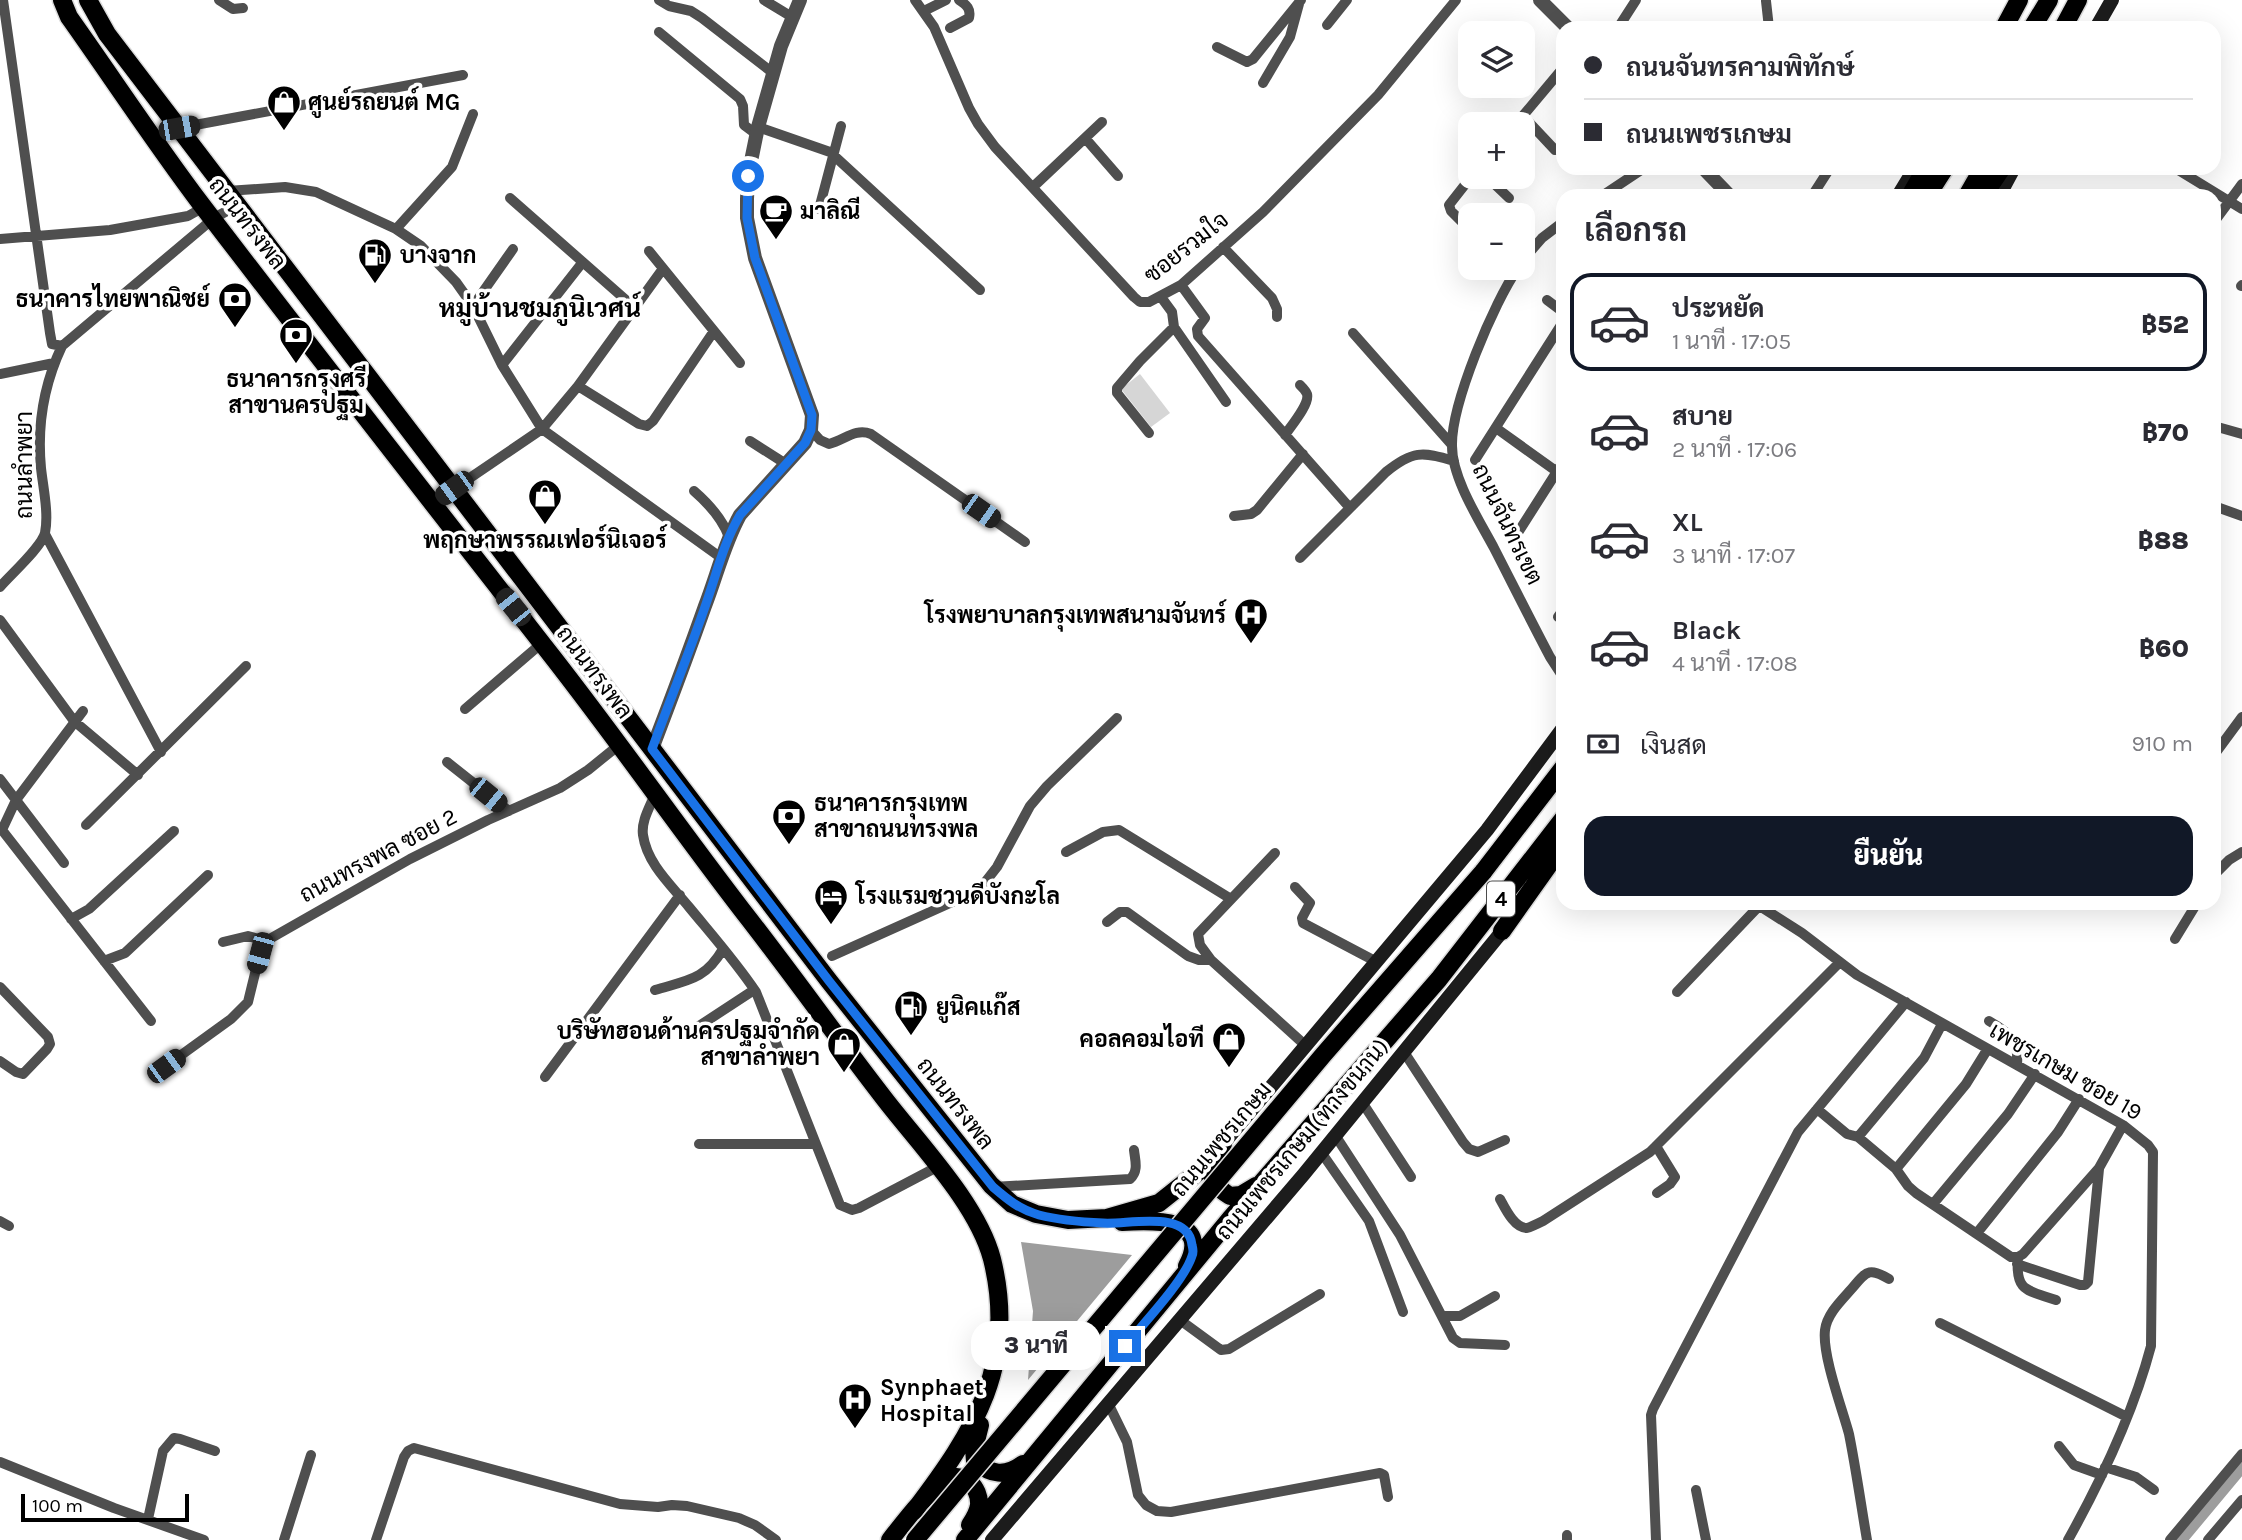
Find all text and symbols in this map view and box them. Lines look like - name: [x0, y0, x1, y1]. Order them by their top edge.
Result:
- map controls: [1458, 21, 1535, 280]
- button: layers: [1458, 21, 1535, 98]
- text: ถนนจันทรคามพิทักษ์: [1626, 52, 1855, 83]
- shop icon: ศูนย์รถยนต์ MG: [265, 83, 303, 132]
- place label: ศูนย์รถยนต์ MG: [308, 86, 460, 118]
- button: +: [1458, 112, 1535, 189]
- car: [157, 114, 202, 142]
- text: ถนนเพชรเกษม: [1626, 119, 1792, 150]
- route start: [732, 160, 764, 192]
- street label: ถนนทรงพล: [203, 172, 292, 275]
- cafe icon: มาลิณี: [757, 192, 795, 241]
- place label: มาลิณี: [800, 196, 860, 225]
- button: −: [1458, 203, 1535, 280]
- street label: ซอยรวมใจ: [1137, 204, 1234, 289]
- text: เลือกรถ: [1584, 212, 1687, 249]
- fuel station icon: บางจาก: [356, 236, 394, 285]
- place label: บางจาก: [400, 242, 476, 269]
- bank icon: ธนาคารไทยพาณิชย์: [216, 280, 254, 329]
- place label: ธนาคารไทยพาณิชย์: [15, 283, 211, 313]
- district label: หมู่บ้านชมภูนิเวศน์: [439, 291, 642, 326]
- icon: car: [1588, 291, 1651, 354]
- text: ประหยัด: [1672, 293, 1765, 324]
- text: ฿52: [2141, 309, 2189, 340]
- bank icon: ธนาคารกรุงศรี สาขานครปฐม: [277, 316, 315, 365]
- text: 1 นาที · 17:05: [1672, 328, 1791, 355]
- place label: ธนาคารกรุงศรี สาขานครปฐม: [226, 364, 366, 421]
- icon: car: [1588, 399, 1651, 462]
- text: สบาย: [1672, 401, 1733, 432]
- street label: ถนนลำพยา: [10, 411, 38, 519]
- text: ฿70: [2142, 417, 2189, 448]
- text: 2 นาที · 17:06: [1672, 436, 1797, 463]
- street label: ถนนจันทรเขต: [1467, 459, 1549, 589]
- car: [431, 467, 478, 509]
- shop icon: พฤกษาพรรณเฟอร์นิเจอร์: [526, 477, 564, 526]
- car: [958, 490, 1005, 532]
- icon: car: [1588, 507, 1651, 570]
- text: XL: [1672, 507, 1703, 538]
- place label: พฤกษาพรรณเฟอร์นิเจอร์: [423, 524, 668, 554]
- text: ฿88: [2138, 525, 2189, 556]
- text: 3 นาที · 17:07: [1672, 542, 1795, 569]
- car: [492, 584, 535, 630]
- hospital icon: โรงพยาบาลกรุงเทพสนามจันทร์: [1232, 596, 1270, 645]
- place label: โรงพยาบาลกรุงเทพสนามจันทร์: [923, 599, 1228, 632]
- icon: car: [1588, 615, 1651, 678]
- text: Black: [1672, 615, 1741, 646]
- street label: ถนนทรงพล: [551, 621, 638, 724]
- text: ฿60: [2139, 633, 2189, 664]
- text: 4 นาที · 17:08: [1672, 650, 1798, 677]
- icon: cash: [1584, 725, 1622, 763]
- text: เงินสด: [1640, 730, 1707, 761]
- text: 910 m: [2131, 730, 2193, 757]
- car: [466, 774, 511, 816]
- place label: ธนาคารกรุงเทพ สาขาถนนทรงพล: [814, 790, 978, 843]
- bank icon: ธนาคารกรุงเทพ สาขาถนนทรงพล: [770, 797, 808, 846]
- street label: ถนนทรงพล ซอย 2: [295, 803, 462, 908]
- button: ยืนยัน: [1584, 816, 2193, 896]
- hotel icon: โรงแรมชวนดีบังกะโล: [812, 877, 850, 926]
- place label: โรงแรมชวนดีบังกะโล: [854, 880, 1060, 910]
- road number: 4: [1487, 881, 1515, 916]
- car: [245, 930, 276, 976]
- fuel station icon: ยูนิคแก๊ส: [892, 988, 930, 1037]
- place label: ยูนิคแก๊ส: [936, 991, 1021, 1023]
- place label: บริษัทฮอนด้านครปฐมจำกัด สาขาลำพยา: [557, 1015, 820, 1071]
- street label: เพชรเกษม ซอย 19: [1985, 1017, 2147, 1126]
- shop icon: คอลคอมไอที: [1210, 1020, 1248, 1069]
- place label: คอลคอมไอที: [1080, 1023, 1204, 1053]
- shop icon: บริษัทฮอนด้านครปฐมจำกัด สาขาลำพยา: [825, 1025, 863, 1074]
- street label: ถนนเพชรเกษม (ทางขนาน): [1210, 1033, 1394, 1245]
- car: [143, 1045, 190, 1087]
- street label: ถนนทรงพล: [911, 1052, 1000, 1155]
- street label: ถนนเพชรเกษม: [1166, 1076, 1277, 1202]
- callout: 3 นาที: [971, 1322, 1100, 1370]
- route end: [1109, 1330, 1141, 1362]
- text: 3 นาที: [1004, 1332, 1068, 1359]
- place label: Synphaet Hospital: [880, 1374, 984, 1427]
- hospital icon: Synphaet Hospital: [836, 1381, 874, 1430]
- scale bar: [21, 1491, 189, 1523]
- text: 100 m: [32, 1495, 83, 1517]

